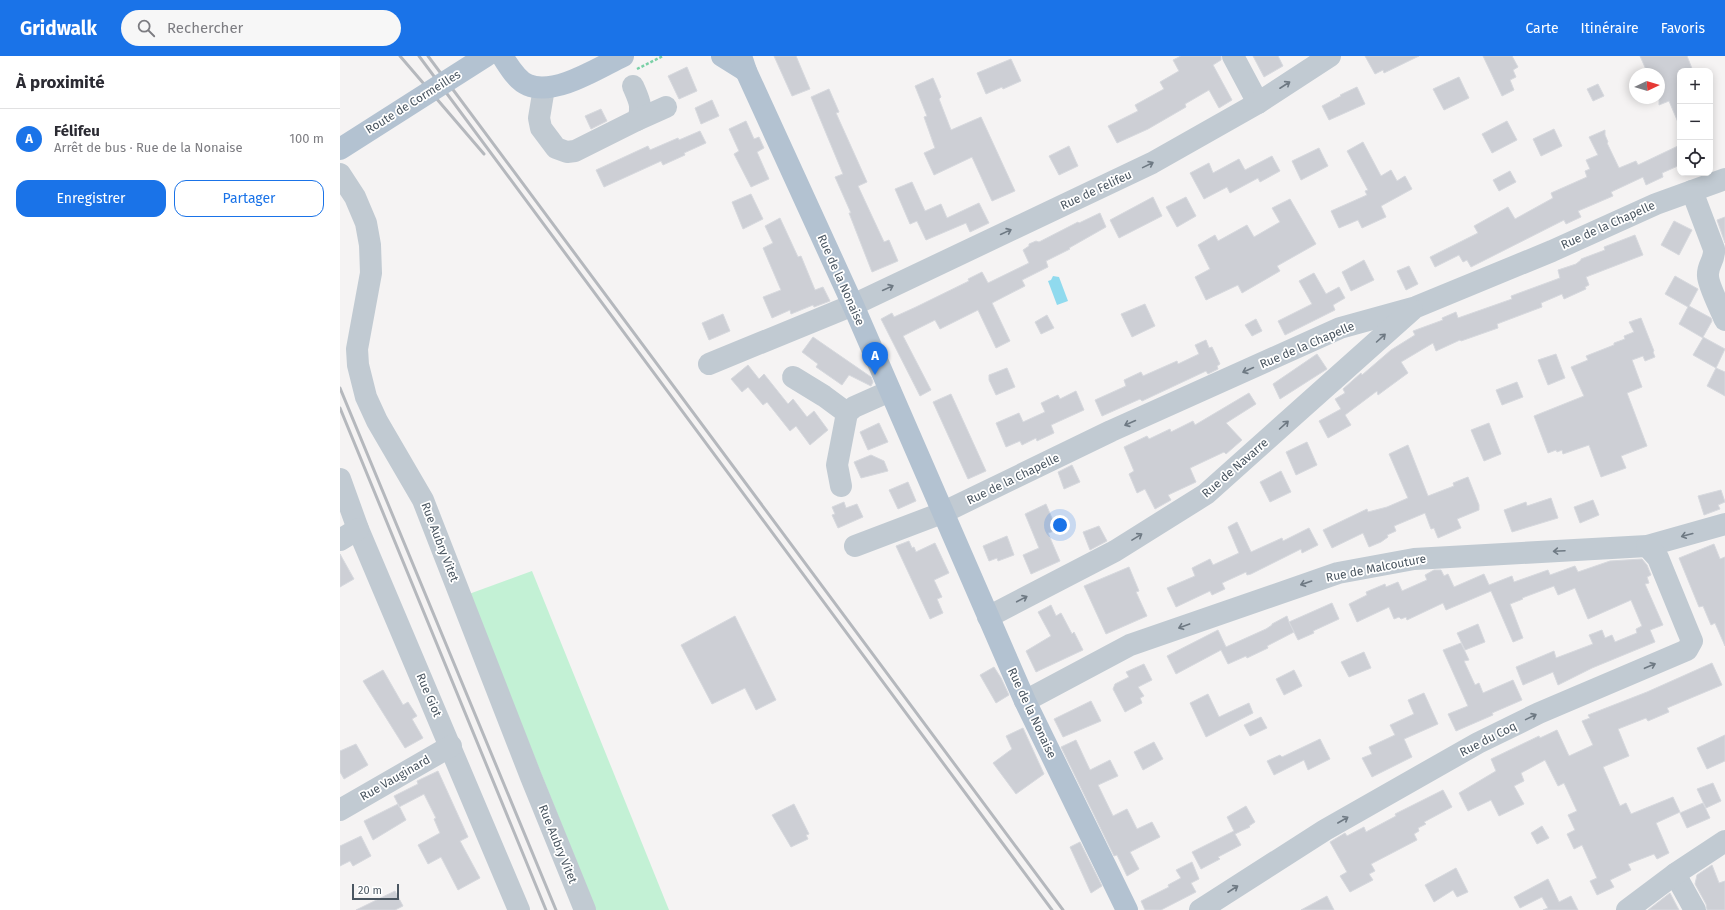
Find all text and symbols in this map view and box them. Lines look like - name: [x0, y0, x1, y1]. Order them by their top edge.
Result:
- search box: [121, 10, 401, 46]
- text: Gridwalk: [20, 17, 97, 40]
- icon: search: [135, 17, 157, 39]
- text: Rechercher: [167, 19, 243, 37]
- text: Carte: [1525, 20, 1559, 37]
- text: Itinéraire: [1581, 20, 1639, 37]
- text: Favoris: [1661, 20, 1705, 37]
- street label: Route de Cormeilles: [363, 67, 463, 137]
- north arrow: [1629, 68, 1665, 104]
- map controls: [1677, 68, 1713, 176]
- button: +: [1677, 68, 1713, 104]
- text: À proximité: [16, 72, 105, 93]
- one-way arrow: [1279, 81, 1290, 89]
- button: −: [1677, 104, 1713, 140]
- text: Félifeu: [54, 122, 100, 140]
- text: A: [25, 131, 33, 146]
- text: 100 m: [289, 131, 324, 146]
- text: Arrêt de bus · Rue de la Nonaise: [54, 140, 243, 155]
- button: locate: [1677, 140, 1713, 176]
- one-way arrow: [1142, 161, 1154, 168]
- street label: Rue de Felifeu: [1058, 167, 1134, 213]
- button: Enregistrer: [16, 180, 166, 217]
- button: Partager: [174, 180, 324, 217]
- street label: Rue de la Chapelle: [1559, 198, 1657, 252]
- one-way arrow: [999, 228, 1011, 235]
- street label: Rue de la Nonaise: [815, 232, 867, 328]
- one-way arrow: [882, 284, 894, 291]
- street label: Rue de la Chapelle: [1258, 319, 1356, 371]
- one-way arrow: [1376, 333, 1386, 343]
- pin: A: [862, 342, 888, 375]
- one-way arrow: [1243, 366, 1255, 374]
- one-way arrow: [1124, 420, 1136, 427]
- one-way arrow: [1279, 420, 1289, 429]
- street label: Rue de Navarre: [1199, 435, 1271, 501]
- street label: Rue de la Chapelle: [964, 450, 1062, 508]
- street label: Rue Aubry Vitet: [418, 500, 462, 584]
- your location: [1050, 515, 1070, 535]
- one-way arrow: [1681, 531, 1694, 539]
- one-way arrow: [1131, 533, 1142, 541]
- one-way arrow: [1553, 547, 1566, 554]
- street label: Rue de Malcouture: [1325, 551, 1427, 585]
- one-way arrow: [1301, 580, 1313, 588]
- one-way arrow: [1016, 594, 1028, 602]
- one-way arrow: [1178, 623, 1190, 631]
- one-way arrow: [1644, 662, 1656, 669]
- street label: Rue de la Nonaise: [1005, 665, 1059, 761]
- street label: Rue Giot: [414, 671, 445, 720]
- one-way arrow: [1524, 713, 1536, 720]
- street label: Rue du Coq: [1457, 719, 1519, 759]
- street label: Rue Vauginard: [358, 752, 432, 804]
- street label: Rue Aubry Vitet: [536, 803, 580, 886]
- one-way arrow: [1337, 816, 1349, 824]
- scale bar: [352, 882, 399, 901]
- text: 20 m: [358, 884, 382, 897]
- one-way arrow: [1227, 885, 1238, 893]

